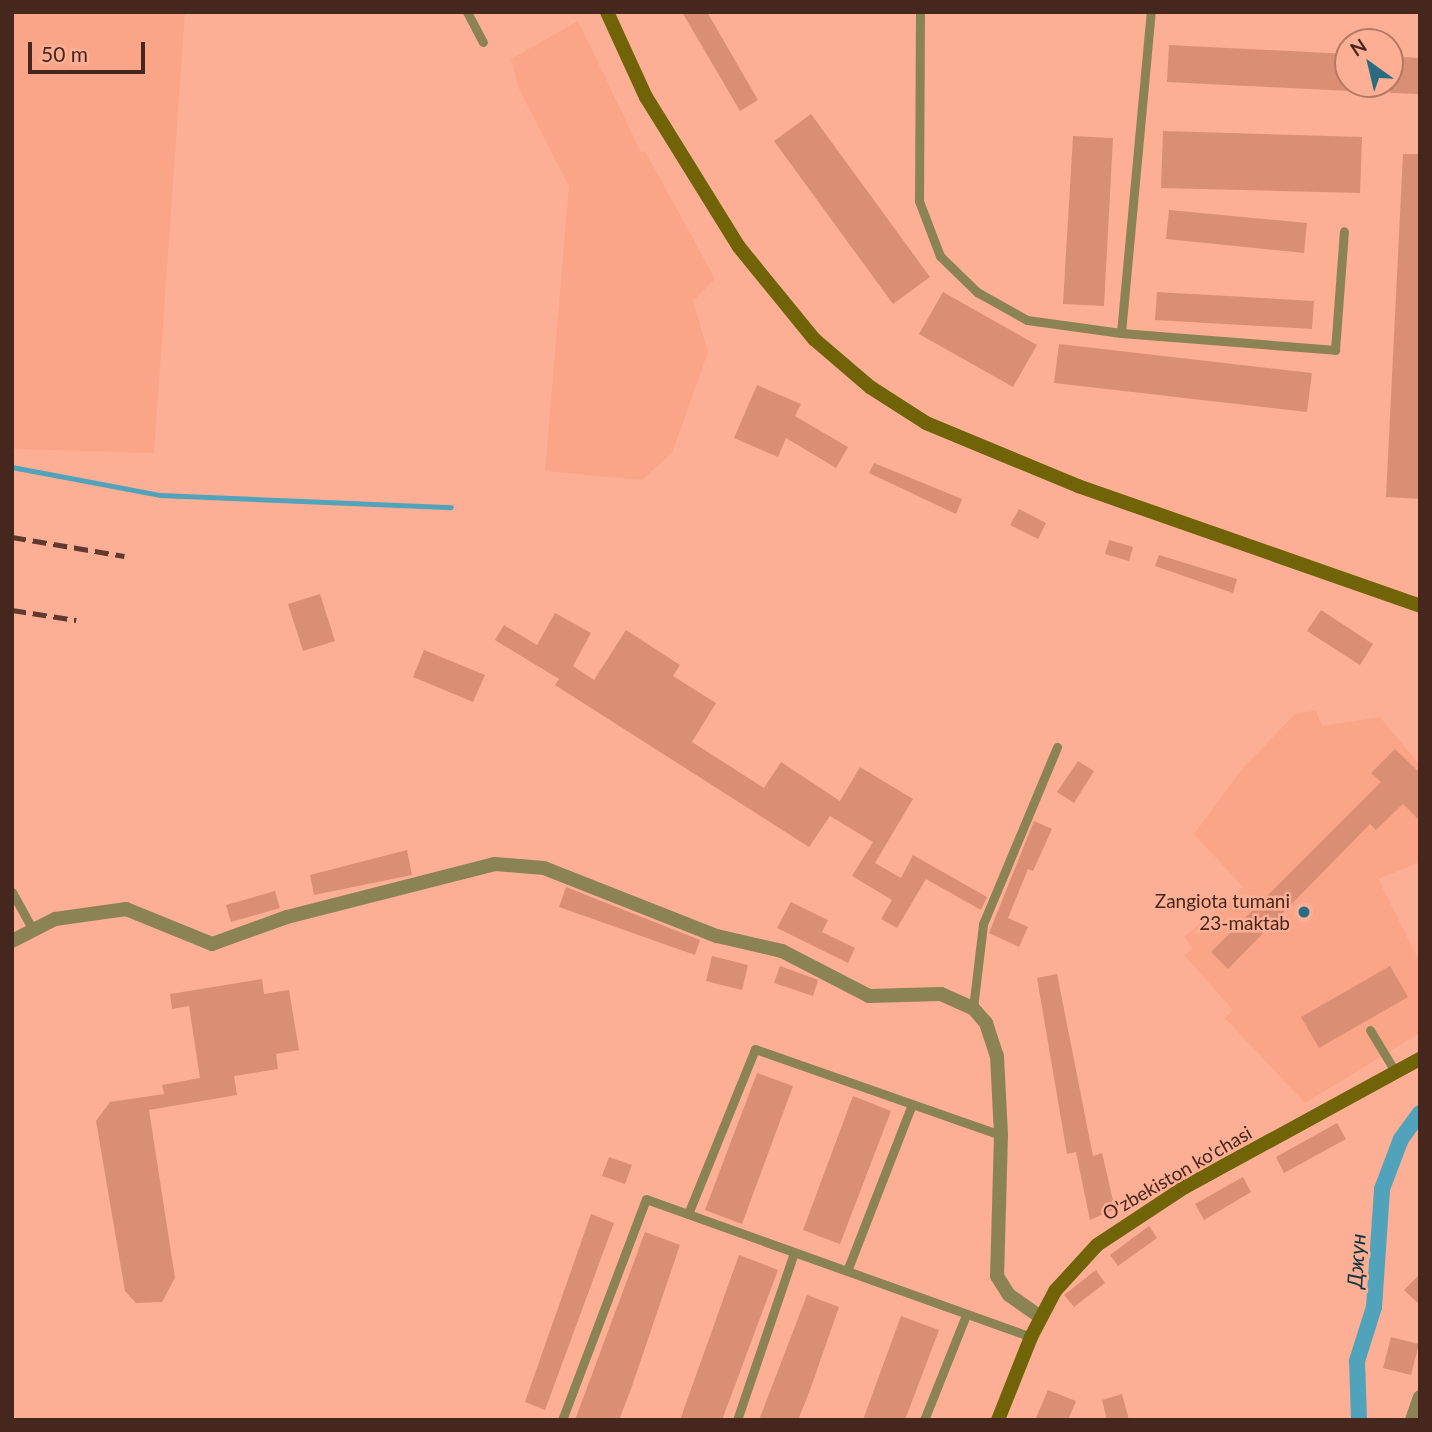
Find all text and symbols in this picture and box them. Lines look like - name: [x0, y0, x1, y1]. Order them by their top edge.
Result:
- scale bar: [32, 28, 149, 72]
- north arrow: [1334, 28, 1404, 98]
- text: N: [1346, 33, 1371, 60]
- text: 50 m: [41, 41, 88, 66]
- place label: Zangiota tumani 23-maktab: [1155, 890, 1290, 934]
- marker: Zangiota tumani 23-maktab: [1296, 904, 1312, 920]
- street label: O'zbekiston ko'chasi: [1098, 1121, 1256, 1225]
- water label: Джун: [1342, 1233, 1370, 1289]

